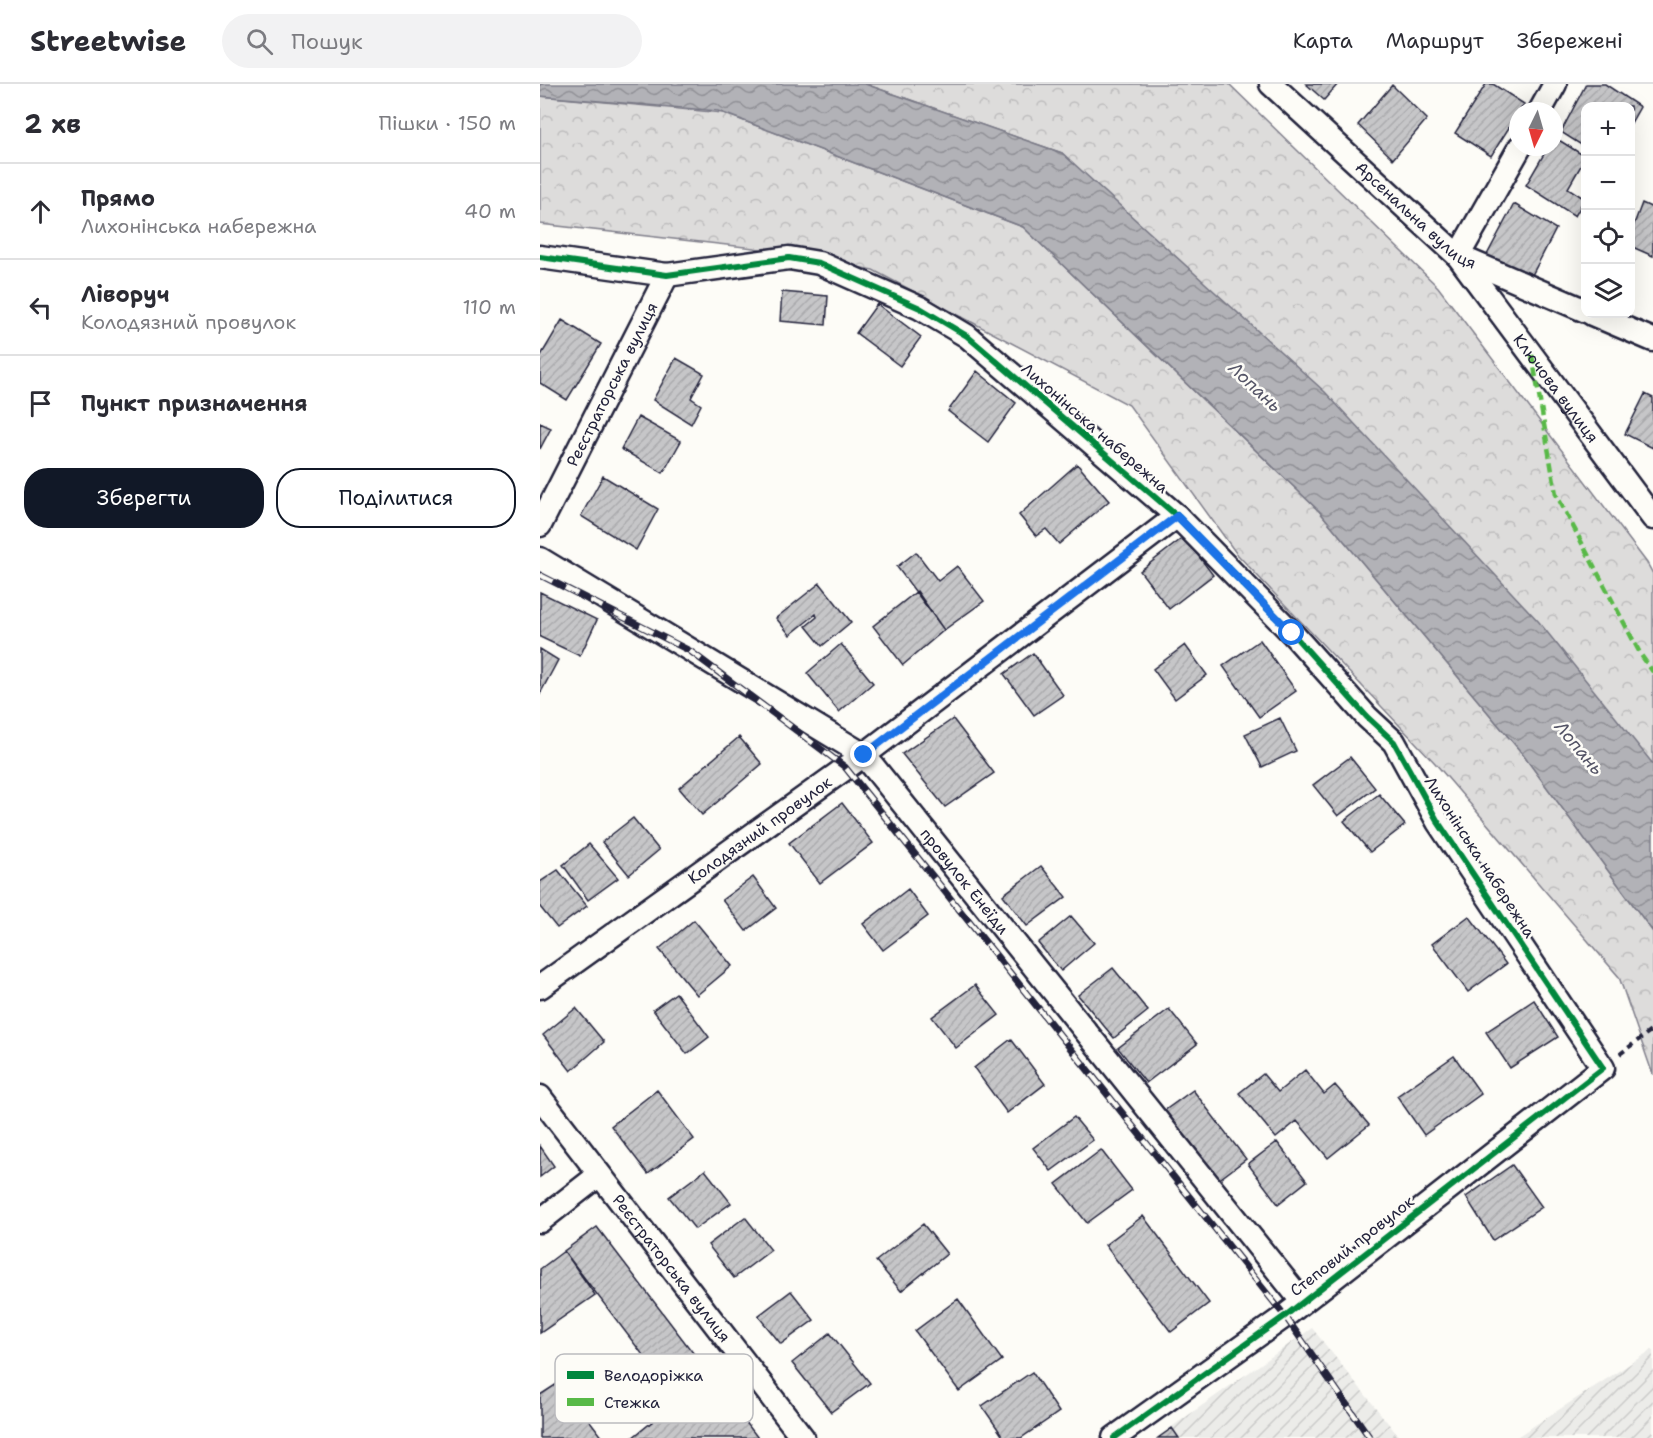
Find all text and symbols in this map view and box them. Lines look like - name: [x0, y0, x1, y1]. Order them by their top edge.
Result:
- search box: [222, 14, 642, 68]
- text: Streetwise: [30, 22, 186, 60]
- icon: search: [243, 25, 276, 58]
- text: Пошук: [291, 27, 363, 56]
- text: Карта: [1293, 27, 1353, 55]
- text: Маршрут: [1386, 27, 1484, 55]
- text: Збережені: [1517, 27, 1623, 55]
- north arrow: [1509, 102, 1563, 156]
- map controls: [1581, 102, 1635, 318]
- button: +: [1581, 102, 1635, 156]
- text: 2 хв: [24, 106, 81, 141]
- text: Пішки · 150 m: [379, 110, 516, 136]
- button: −: [1581, 156, 1635, 210]
- street label: Арсенальна вулиця: [1351, 157, 1480, 273]
- text: Прямо: [81, 184, 155, 213]
- icon: ahead: [24, 195, 57, 228]
- text: 40 m: [464, 198, 516, 224]
- button: locate: [1581, 210, 1635, 264]
- text: Лихонінська набережна: [81, 213, 317, 239]
- button: layers: [1581, 264, 1635, 318]
- text: Ліворуч: [81, 280, 169, 309]
- icon: left: [24, 291, 57, 324]
- text: 110 m: [462, 294, 516, 320]
- street label: Реєстраторська вулиця: [561, 298, 662, 470]
- text: Колодязний провулок: [81, 309, 296, 335]
- street label: Ключова вулиця: [1509, 329, 1604, 447]
- water label: Лопань: [1223, 356, 1287, 418]
- street label: Лихонінська набережна: [1017, 358, 1173, 498]
- icon: arrive: [24, 387, 57, 420]
- text: Пункт призначення: [81, 389, 308, 418]
- button: Зберегти: [24, 468, 264, 528]
- button: Поділитися: [276, 468, 516, 528]
- route start: [1278, 619, 1304, 645]
- water label: Лопань: [1549, 715, 1609, 780]
- route end: [850, 741, 876, 767]
- street label: Колодязний провулок: [683, 771, 836, 888]
- street label: Лихонінська набережна: [1420, 772, 1540, 942]
- street label: провулок Енеїди: [916, 823, 1014, 938]
- street label: Реєстраторська вулиця: [608, 1190, 736, 1346]
- street label: Степовий провулок: [1286, 1191, 1419, 1301]
- legend: [555, 1354, 753, 1423]
- text: Велодоріжка: [604, 1365, 703, 1386]
- text: Стежка: [604, 1392, 660, 1413]

